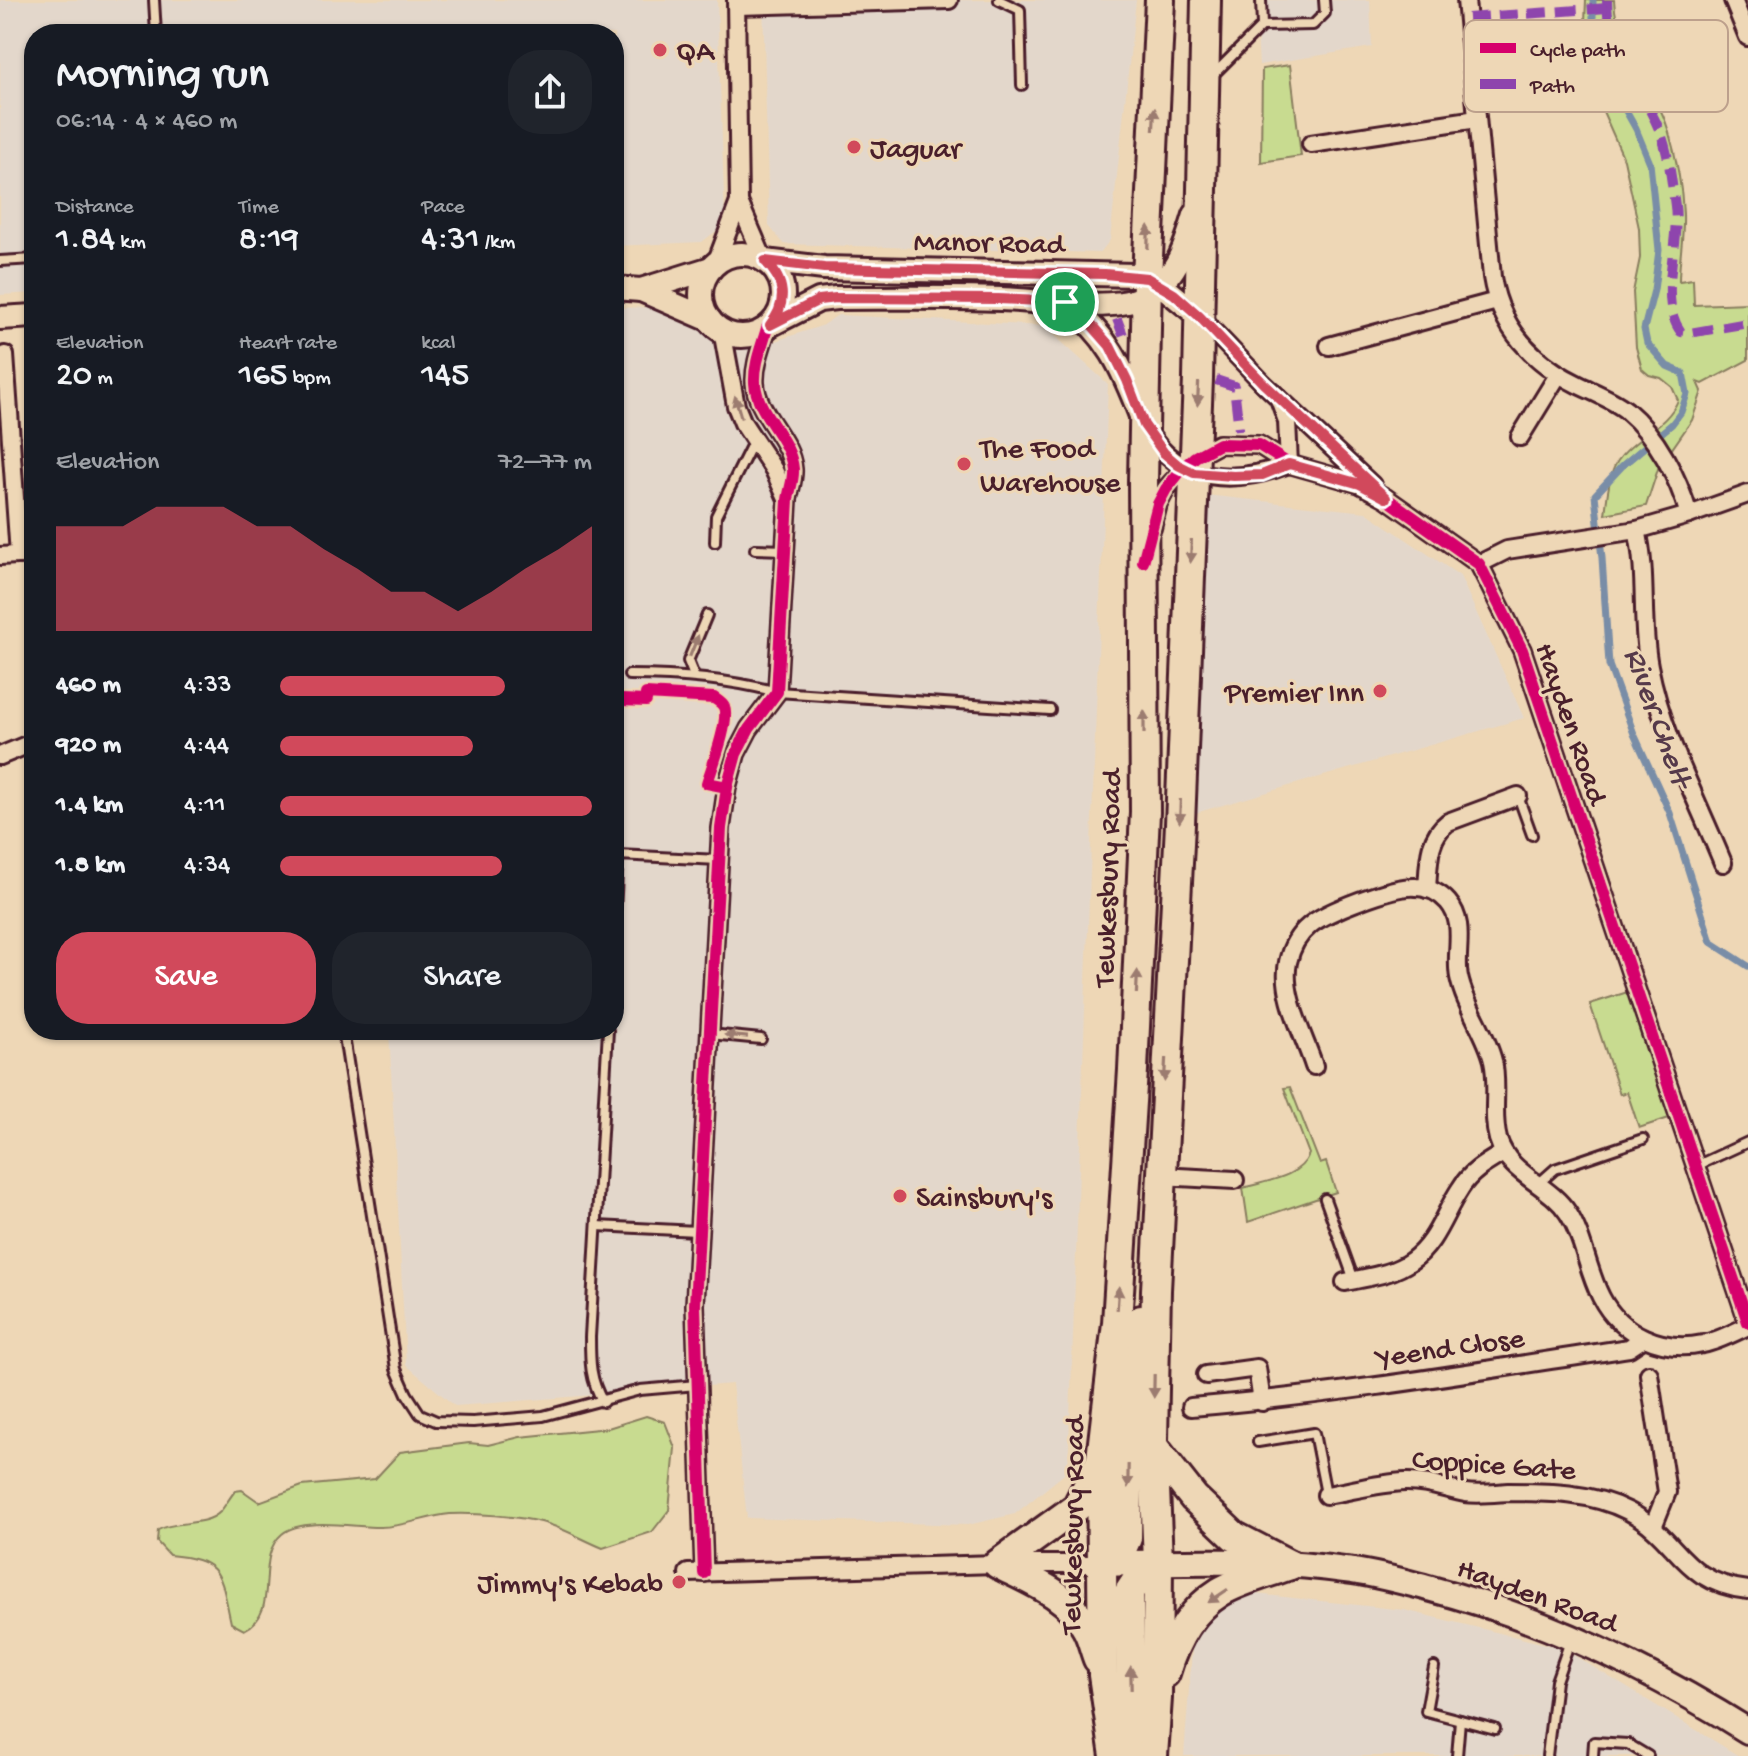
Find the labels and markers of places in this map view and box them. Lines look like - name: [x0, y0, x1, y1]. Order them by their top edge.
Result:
- place label: QA: [676, 37, 715, 72]
- marker: QA: [651, 41, 669, 59]
- place label: Jaguar: [870, 134, 963, 169]
- marker: Jaguar: [845, 138, 863, 156]
- pin: [1031, 268, 1099, 336]
- place label: The Food Warehouse: [978, 434, 1121, 503]
- marker: The Food Warehouse: [955, 455, 973, 473]
- place label: Premier Inn: [1224, 678, 1364, 713]
- marker: Premier Inn: [1371, 682, 1389, 700]
- place label: Sainsbury's: [916, 1183, 1053, 1218]
- marker: Sainsbury's: [891, 1187, 909, 1205]
- place label: Jimmy's Kebab: [477, 1569, 663, 1604]
- marker: Jimmy's Kebab: [670, 1573, 688, 1591]

